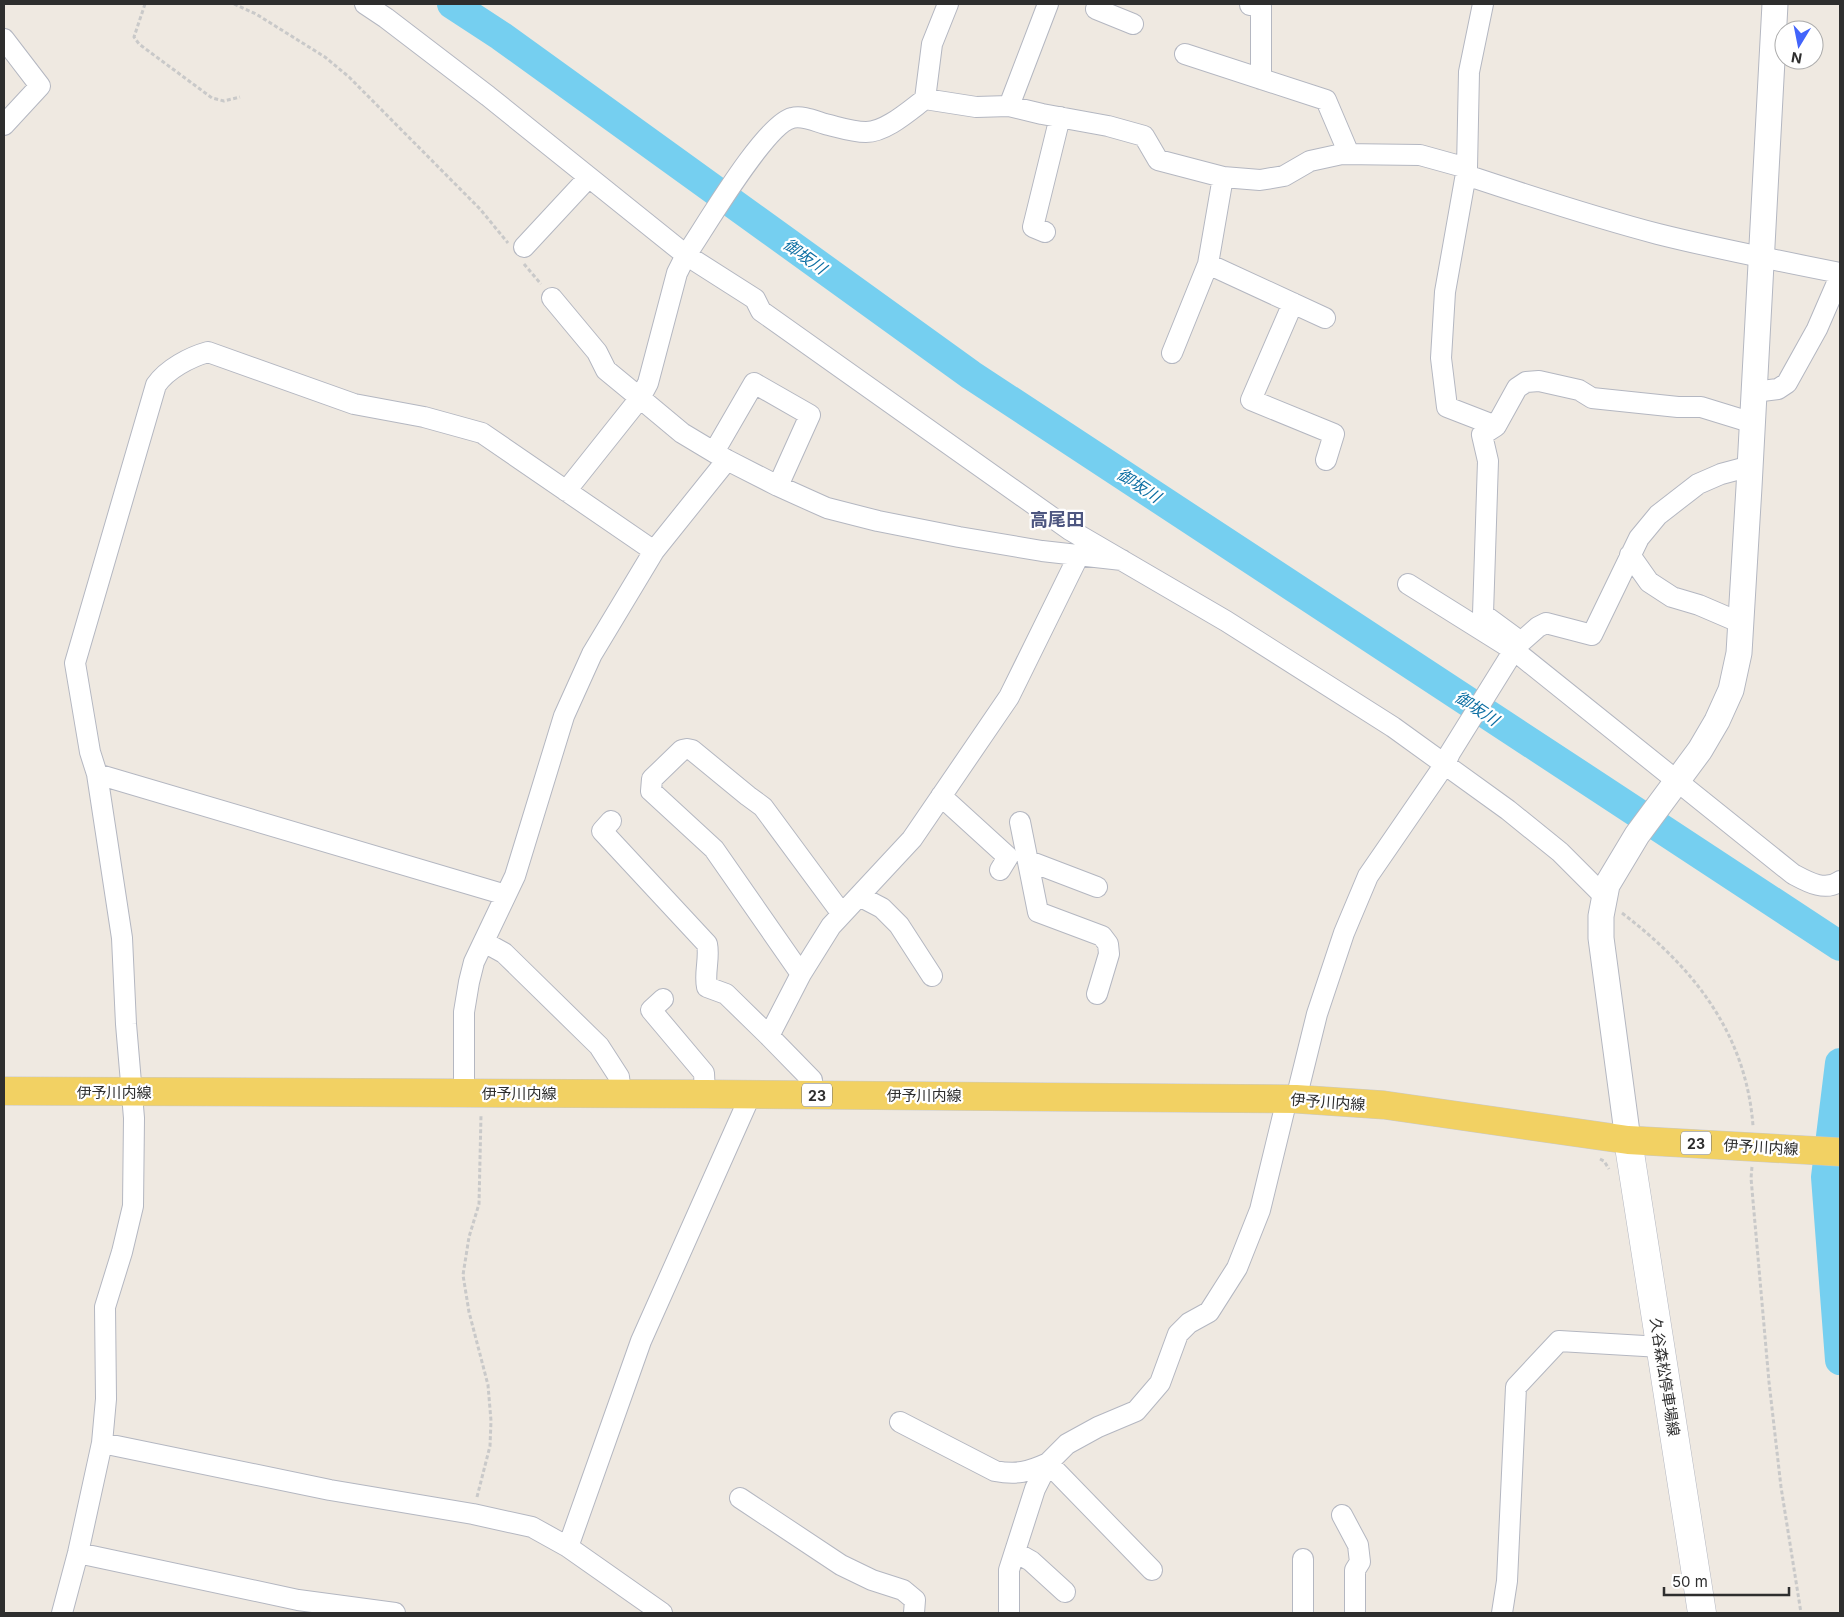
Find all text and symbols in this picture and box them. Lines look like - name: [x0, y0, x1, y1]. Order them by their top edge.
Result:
- north arrow: [1774, 20, 1824, 70]
- text: N: [1790, 49, 1803, 68]
- water label: 御坂川: [780, 234, 832, 279]
- water label: 御坂川: [1113, 464, 1166, 508]
- district label: 高尾田: [1030, 509, 1084, 530]
- water label: 御坂川: [1451, 687, 1504, 731]
- street label: 伊予川内線: [76, 1083, 152, 1102]
- street label: 伊予川内線: [481, 1084, 557, 1103]
- road number: 23: [802, 1084, 832, 1106]
- street label: 伊予川内線: [886, 1086, 962, 1105]
- street label: 伊予川内線: [1290, 1090, 1366, 1114]
- road number: 23: [1681, 1132, 1711, 1154]
- street label: 伊予川内線: [1723, 1136, 1799, 1158]
- street label: 久谷森松停車場線: [1646, 1316, 1684, 1438]
- scale bar: [1664, 1564, 1789, 1596]
- text: 50 m: [1672, 1572, 1708, 1591]

